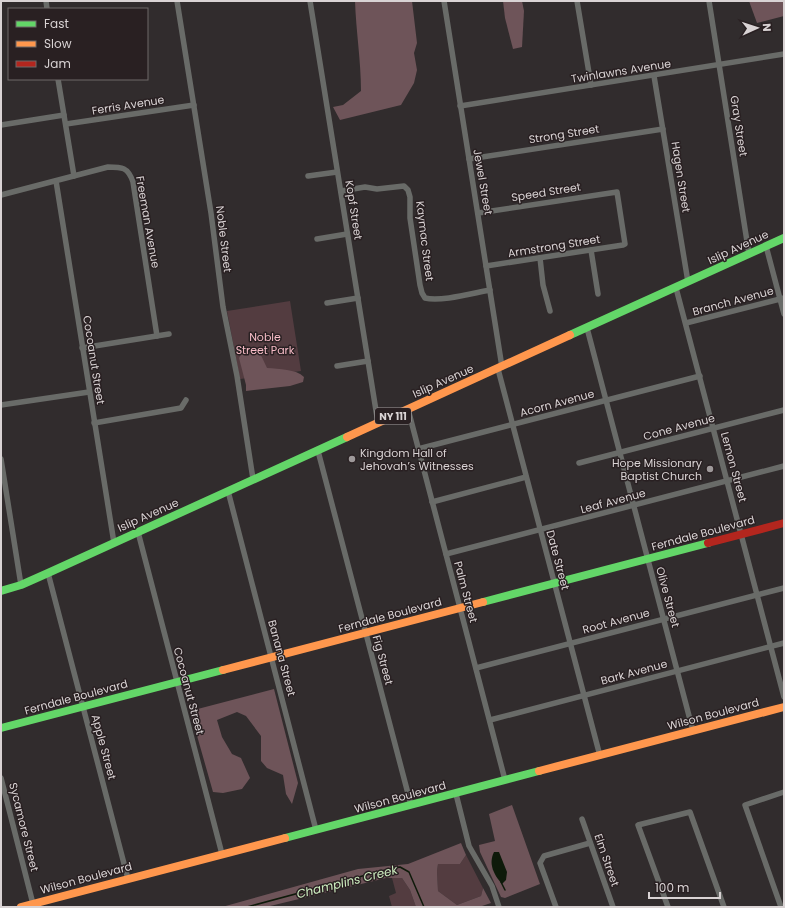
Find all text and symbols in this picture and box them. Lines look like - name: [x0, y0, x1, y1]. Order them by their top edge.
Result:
- legend: [8, 8, 148, 80]
- north arrow: [737, 8, 777, 48]
- text: Fast: [44, 15, 69, 32]
- text: N: [759, 23, 775, 32]
- text: Slow: [44, 35, 72, 52]
- text: Jam: [44, 55, 71, 72]
- street label: Twinlawns Avenue: [570, 55, 672, 87]
- street label: Ferris Avenue: [91, 91, 166, 119]
- street label: Gray Street: [726, 94, 752, 158]
- street label: Strong Street: [528, 121, 600, 147]
- street label: Hagen Street: [668, 140, 694, 214]
- street label: Jewel Street: [469, 148, 497, 216]
- street label: Freeman Avenue: [132, 175, 164, 270]
- street label: Kopf Street: [341, 179, 367, 241]
- street label: Speed Street: [510, 179, 582, 205]
- street label: Kaymac Street: [412, 200, 438, 282]
- street label: Noble Street: [212, 205, 236, 273]
- street label: Islip Avenue: [705, 226, 771, 268]
- street label: Armstrong Street: [507, 231, 601, 261]
- street label: Branch Avenue: [691, 282, 775, 320]
- street label: Cocoanut Street: [79, 314, 109, 406]
- park label: Noble Street Park: [236, 329, 295, 358]
- street label: Islip Avenue: [410, 360, 476, 402]
- street label: Acorn Avenue: [518, 385, 596, 421]
- road number: NY 111: [375, 408, 411, 424]
- street label: Cone Avenue: [641, 410, 717, 444]
- street label: Lemon Street: [717, 430, 751, 504]
- place label: Kingdom Hall of Jehovah’s Witnesses: [360, 445, 474, 474]
- marker: Kingdom Hall of Jehovah’s Witnesses: [347, 454, 357, 464]
- place label: Hope Missionary Baptist Church: [612, 455, 703, 484]
- marker: Hope Missionary Baptist Church: [705, 464, 715, 474]
- street label: Leaf Avenue: [579, 485, 648, 517]
- street label: Islip Avenue: [115, 494, 181, 536]
- street label: Ferndale Boulevard: [650, 512, 756, 554]
- street label: Date Street: [542, 528, 574, 592]
- street label: Palm Street: [450, 560, 482, 624]
- street label: Olive Street: [652, 565, 684, 629]
- street label: Ferndale Boulevard: [337, 594, 443, 636]
- street label: Root Avenue: [581, 604, 652, 638]
- street label: Banana Street: [264, 618, 300, 698]
- street label: Fig Street: [369, 633, 397, 687]
- street label: Cocoanut Street: [170, 646, 208, 736]
- street label: Bark Avenue: [599, 655, 669, 689]
- street label: Ferndale Boulevard: [23, 676, 129, 718]
- street label: Wilson Boulevard: [665, 694, 761, 734]
- street label: Apple Street: [88, 713, 120, 781]
- street label: Wilson Boulevard: [352, 777, 448, 817]
- street label: Sycamore Street: [5, 781, 43, 873]
- street label: Elm Street: [591, 831, 623, 889]
- street label: Wilson Boulevard: [38, 858, 134, 898]
- water label: Champlins Creek: [294, 861, 400, 902]
- scale bar: [649, 874, 720, 900]
- text: 100 m: [655, 879, 689, 896]

